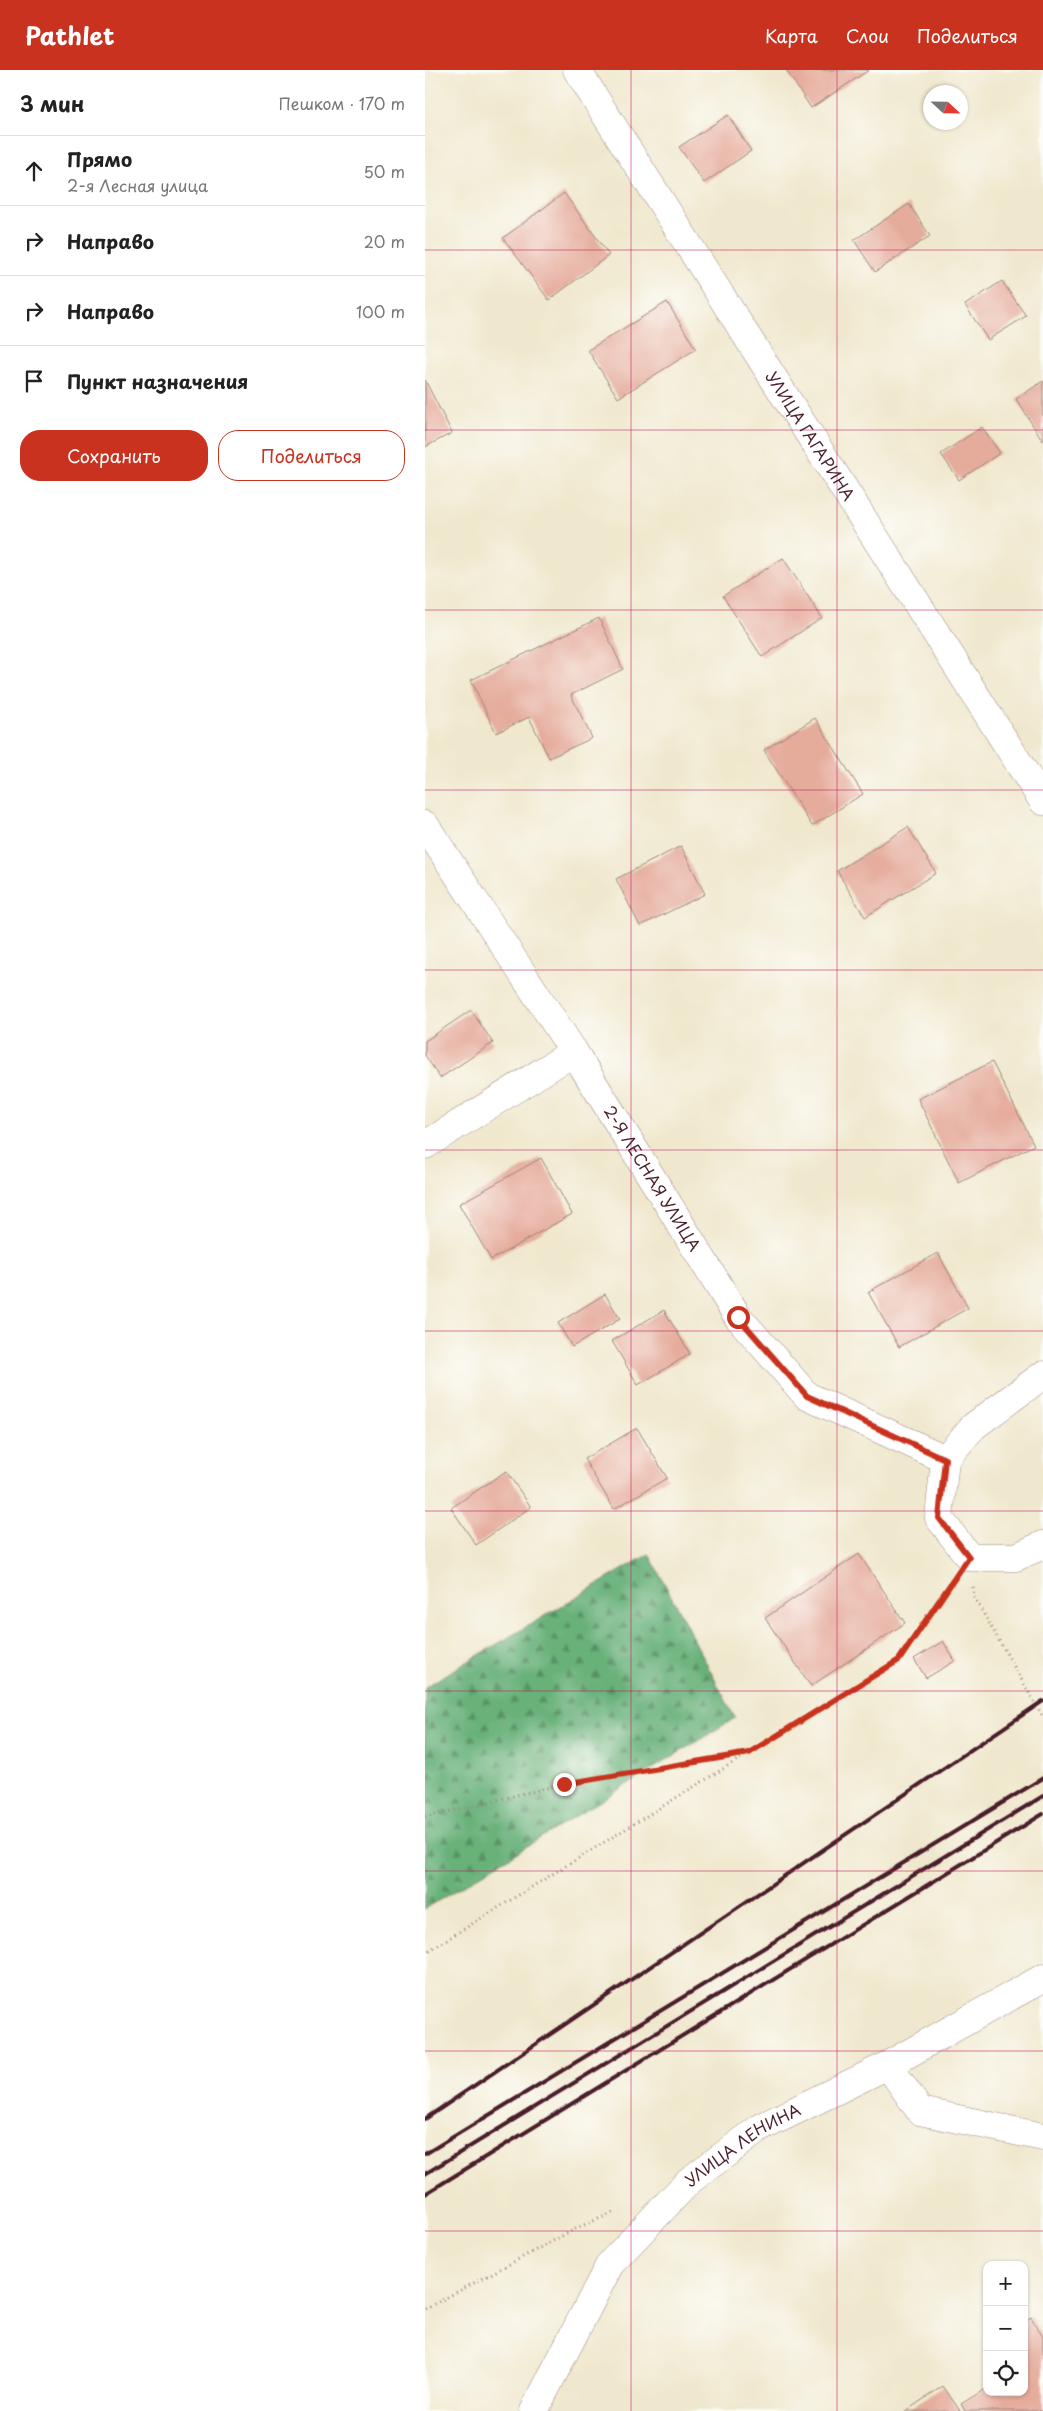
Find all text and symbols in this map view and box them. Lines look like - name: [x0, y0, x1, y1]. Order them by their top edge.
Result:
- text: Pathlet: [25, 17, 115, 53]
- text: Карта: [765, 22, 818, 49]
- text: Слои: [846, 22, 889, 49]
- text: Поделиться: [917, 22, 1018, 49]
- north arrow: [923, 85, 968, 130]
- text: 3 мин: [20, 87, 84, 119]
- text: Пешком · 170 m: [278, 91, 405, 115]
- text: Прямо: [67, 145, 132, 173]
- icon: ahead: [20, 157, 48, 185]
- text: 50 m: [364, 159, 405, 183]
- text: 2-я Лесная улица: [67, 173, 208, 197]
- icon: right: [20, 227, 48, 255]
- text: Направо: [67, 227, 154, 255]
- text: 20 m: [364, 229, 405, 253]
- icon: right: [20, 297, 48, 325]
- text: Направо: [67, 297, 154, 325]
- text: 100 m: [356, 299, 405, 323]
- street label: УЛИЦА ГАГАРИНА: [761, 366, 861, 505]
- icon: arrive: [20, 367, 48, 395]
- text: Пункт назначения: [67, 367, 248, 395]
- button: Сохранить: [20, 430, 208, 481]
- button: Поделиться: [218, 430, 405, 481]
- street label: 2-Я ЛЕСНАЯ УЛИЦА: [599, 1100, 707, 1255]
- route start: [727, 1306, 750, 1329]
- route end: [553, 1773, 576, 1796]
- street label: УЛИЦА ЛЕНИНА: [679, 2097, 804, 2191]
- map controls: [983, 2261, 1028, 2396]
- button: +: [983, 2261, 1028, 2306]
- button: −: [983, 2306, 1028, 2351]
- button: locate: [983, 2351, 1028, 2396]

